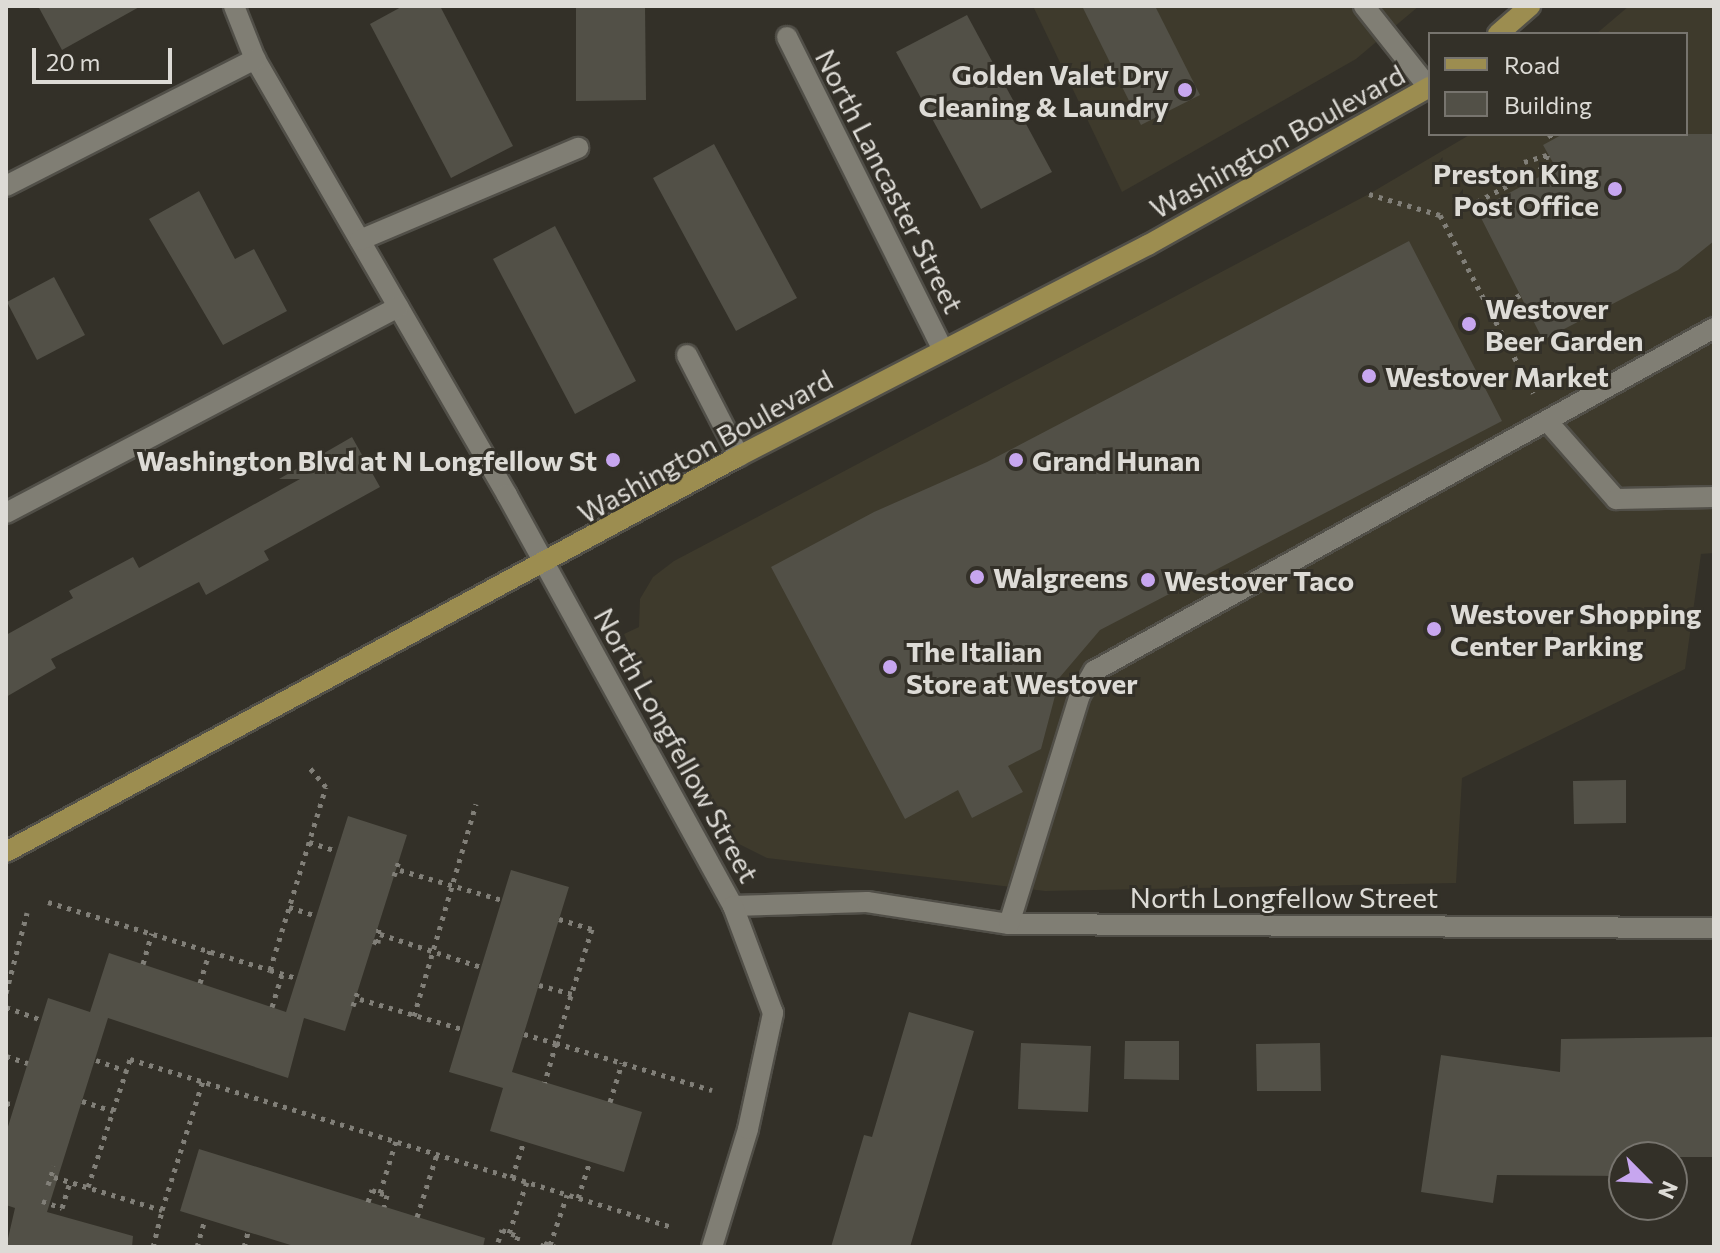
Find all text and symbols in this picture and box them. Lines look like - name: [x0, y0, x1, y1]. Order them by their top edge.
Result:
- scale bar: [36, 32, 176, 82]
- legend: [1428, 32, 1688, 136]
- street label: North Lancaster Street: [809, 43, 971, 319]
- text: 20 m: [46, 47, 100, 76]
- text: Road: [1504, 50, 1560, 79]
- place label: Golden Valet Dry Cleaning & Laundry: [919, 57, 1169, 123]
- street label: Washington Boulevard: [1144, 57, 1410, 225]
- marker: Golden Valet Dry Cleaning & Laundry: [1176, 81, 1194, 99]
- text: Building: [1504, 90, 1592, 119]
- place label: Preston King Post Office: [1433, 156, 1599, 222]
- marker: Preston King Post Office: [1606, 180, 1624, 198]
- place label: Westover Beer Garden: [1485, 291, 1644, 357]
- marker: Westover Beer Garden: [1460, 315, 1478, 333]
- place label: Westover Market: [1385, 359, 1609, 393]
- street label: Washington Boulevard: [572, 362, 838, 530]
- marker: Westover Market: [1360, 367, 1378, 385]
- place label: Washington Blvd at N Longfellow St: [136, 443, 597, 477]
- place label: Grand Hunan: [1032, 443, 1200, 477]
- marker: Washington Blvd at N Longfellow St: [604, 451, 622, 469]
- marker: Grand Hunan: [1007, 451, 1025, 469]
- place label: Walgreens: [993, 560, 1128, 594]
- place label: Westover Taco: [1164, 563, 1354, 597]
- marker: Walgreens: [968, 568, 986, 586]
- marker: Westover Taco: [1139, 571, 1157, 589]
- place label: Westover Shopping Center Parking: [1450, 596, 1701, 662]
- street label: North Longfellow Street: [588, 602, 766, 888]
- marker: Westover Shopping Center Parking: [1425, 620, 1443, 638]
- place label: The Italian Store at Westover: [906, 634, 1138, 700]
- marker: The Italian Store at Westover: [881, 658, 899, 676]
- street label: North Longfellow Street: [1130, 880, 1438, 914]
- north arrow: [1608, 1141, 1688, 1221]
- text: N: [1653, 1177, 1684, 1203]

